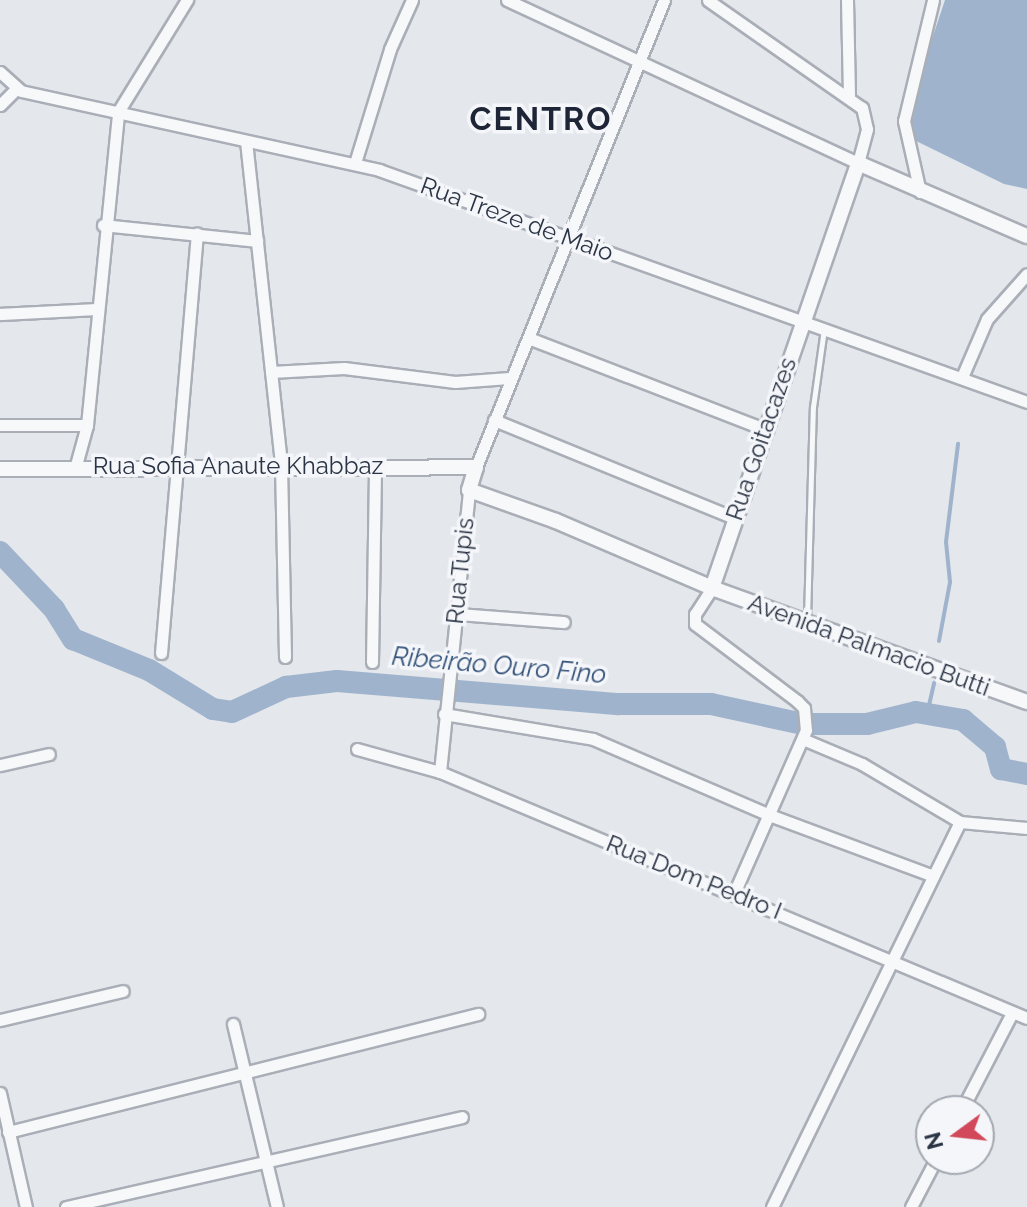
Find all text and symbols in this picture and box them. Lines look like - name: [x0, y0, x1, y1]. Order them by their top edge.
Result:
- district label: CENTRO: [470, 100, 612, 138]
- street label: Rua Treze de Maio: [416, 171, 618, 267]
- street label: Rua Goitacazes: [720, 354, 802, 524]
- street label: Rua Sofia Anaute Khabbaz: [92, 452, 384, 480]
- street label: Rua Tupis: [440, 516, 480, 626]
- street label: Avenida Palmacio Butti: [744, 588, 994, 702]
- water label: Ribeirão Ouro Fino: [390, 641, 608, 691]
- street label: Rua Dom Pedro I: [602, 829, 786, 925]
- north arrow: [915, 1095, 995, 1175]
- text: N: [919, 1129, 948, 1152]

